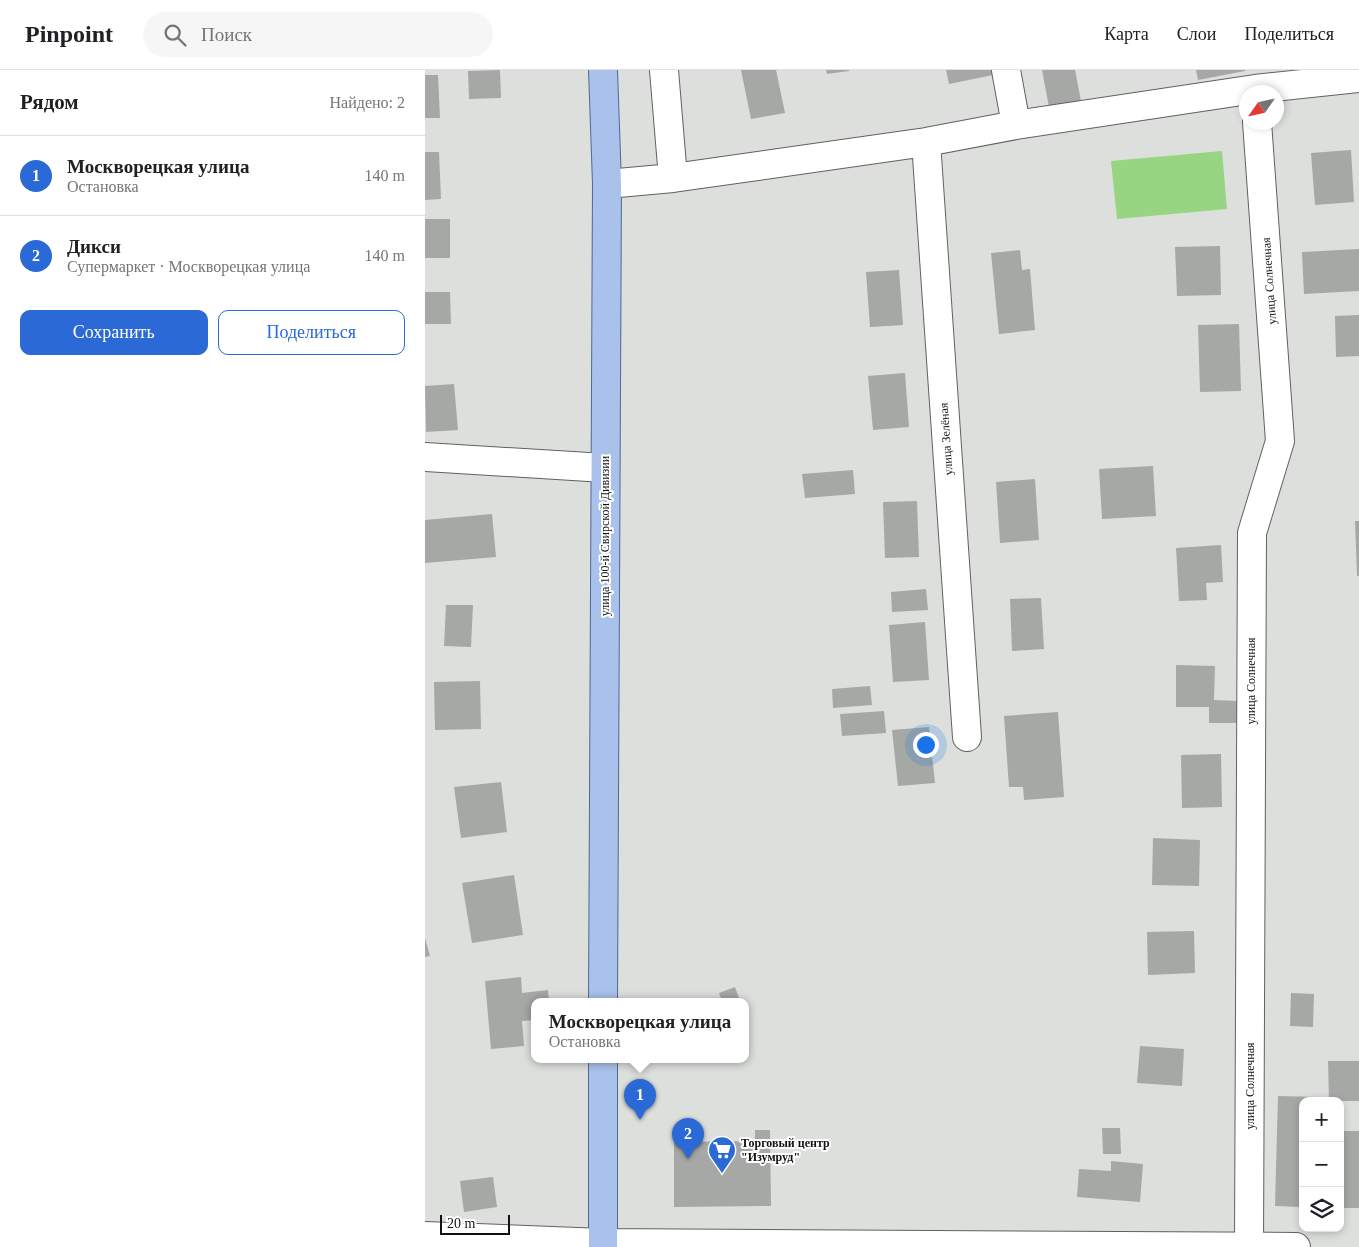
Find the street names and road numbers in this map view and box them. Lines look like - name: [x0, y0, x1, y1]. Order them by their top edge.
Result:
- street label: улица Солнечная: [1259, 237, 1279, 325]
- street label: улица Зелёная: [936, 402, 956, 476]
- street label: улица 100-й Свирской Дивизии: [598, 455, 612, 616]
- street label: улица Солнечная: [1244, 637, 1258, 725]
- street label: улица Солнечная: [1243, 1042, 1257, 1130]

